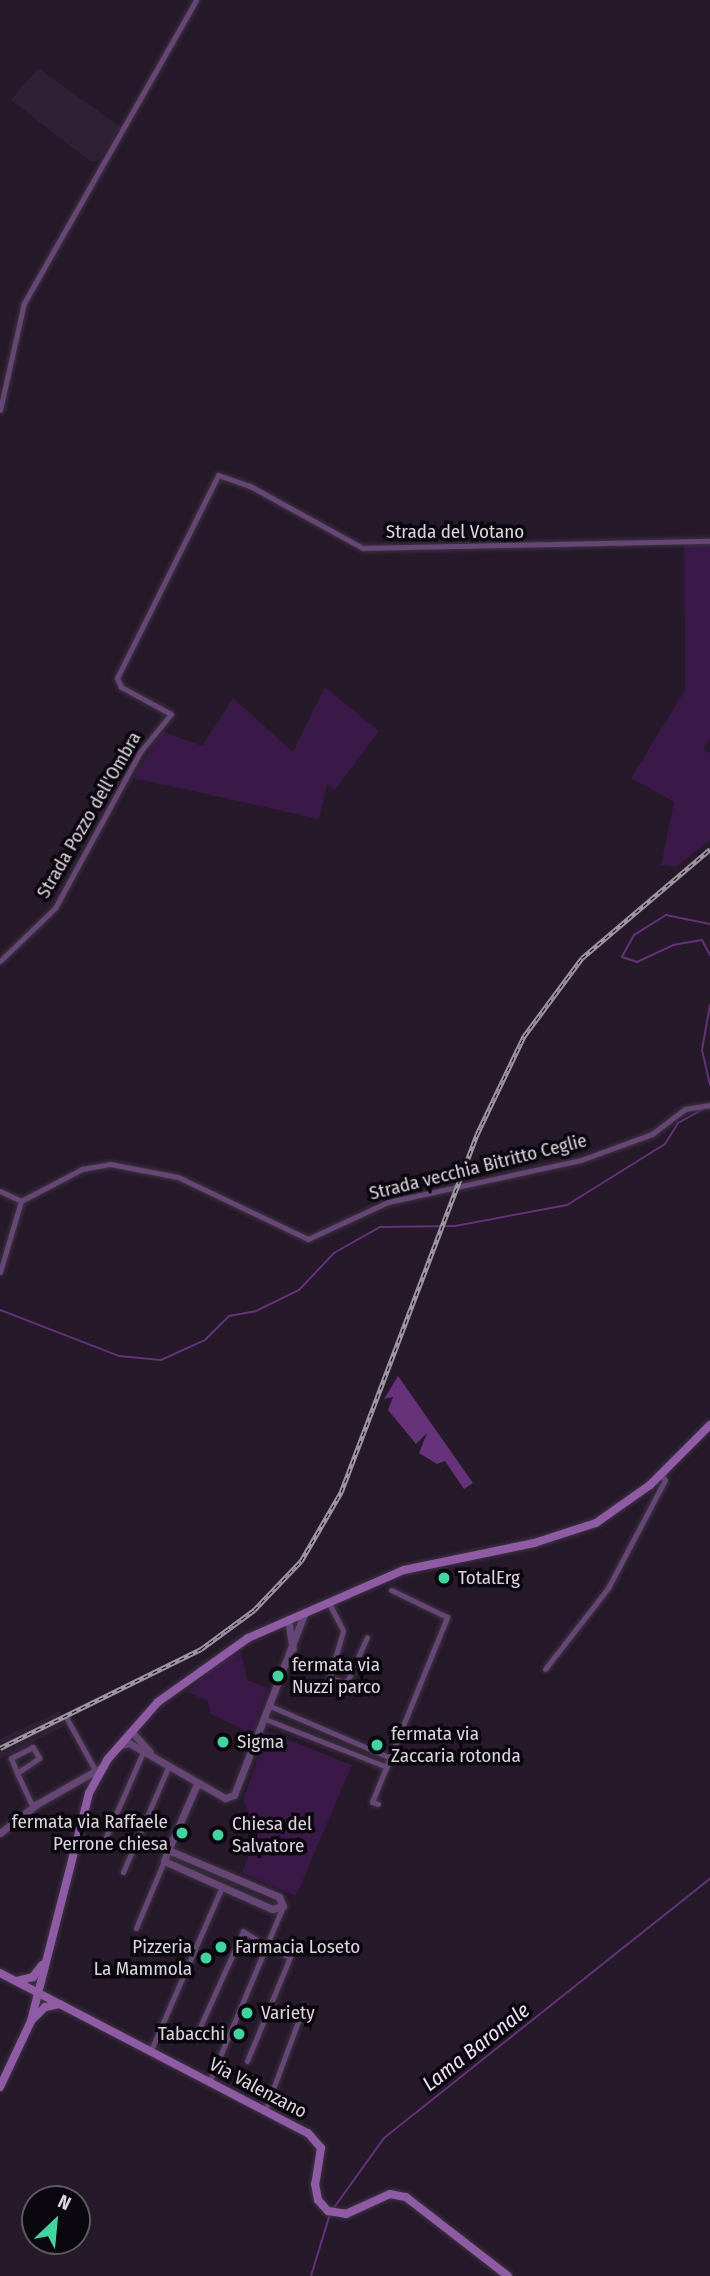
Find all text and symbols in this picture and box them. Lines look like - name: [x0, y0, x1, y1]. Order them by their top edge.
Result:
- street label: Strada del Votano: [386, 521, 524, 543]
- street label: Strada Pozzo dell'Ombra: [32, 728, 146, 902]
- street label: Strada vecchia Bitritto Ceglie: [367, 1129, 589, 1205]
- place label: TotalErg: [458, 1567, 520, 1589]
- marker: TotalErg: [436, 1570, 452, 1586]
- place label: fermata via Nuzzi parco: [292, 1654, 381, 1698]
- marker: fermata via Nuzzi parco: [270, 1668, 286, 1684]
- place label: fermata via Zaccaria rotonda: [391, 1723, 521, 1767]
- place label: Sigma: [237, 1731, 284, 1753]
- marker: Sigma: [215, 1734, 231, 1750]
- marker: fermata via Zaccaria rotonda: [369, 1737, 385, 1753]
- place label: fermata via Raffaele Perrone chiesa: [12, 1811, 168, 1855]
- place label: Chiesa del Salvatore: [232, 1813, 312, 1857]
- marker: fermata via Raffaele Perrone chiesa: [174, 1825, 190, 1841]
- marker: Chiesa del Salvatore: [210, 1827, 226, 1843]
- place label: Pizzeria La Mammola: [94, 1936, 192, 1980]
- place label: Farmacia Loseto: [235, 1936, 360, 1958]
- marker: Farmacia Loseto: [213, 1939, 229, 1955]
- marker: Pizzeria La Mammola: [198, 1950, 214, 1966]
- water label: Lama Baronale: [418, 1997, 534, 2097]
- place label: Variety: [261, 2002, 315, 2024]
- marker: Variety: [239, 2005, 255, 2021]
- place label: Tabacchi: [158, 2023, 225, 2045]
- marker: Tabacchi: [231, 2026, 247, 2042]
- street label: Via Valenzano: [205, 2053, 311, 2123]
- north arrow: [21, 2185, 91, 2255]
- text: N: [54, 2190, 75, 2215]

